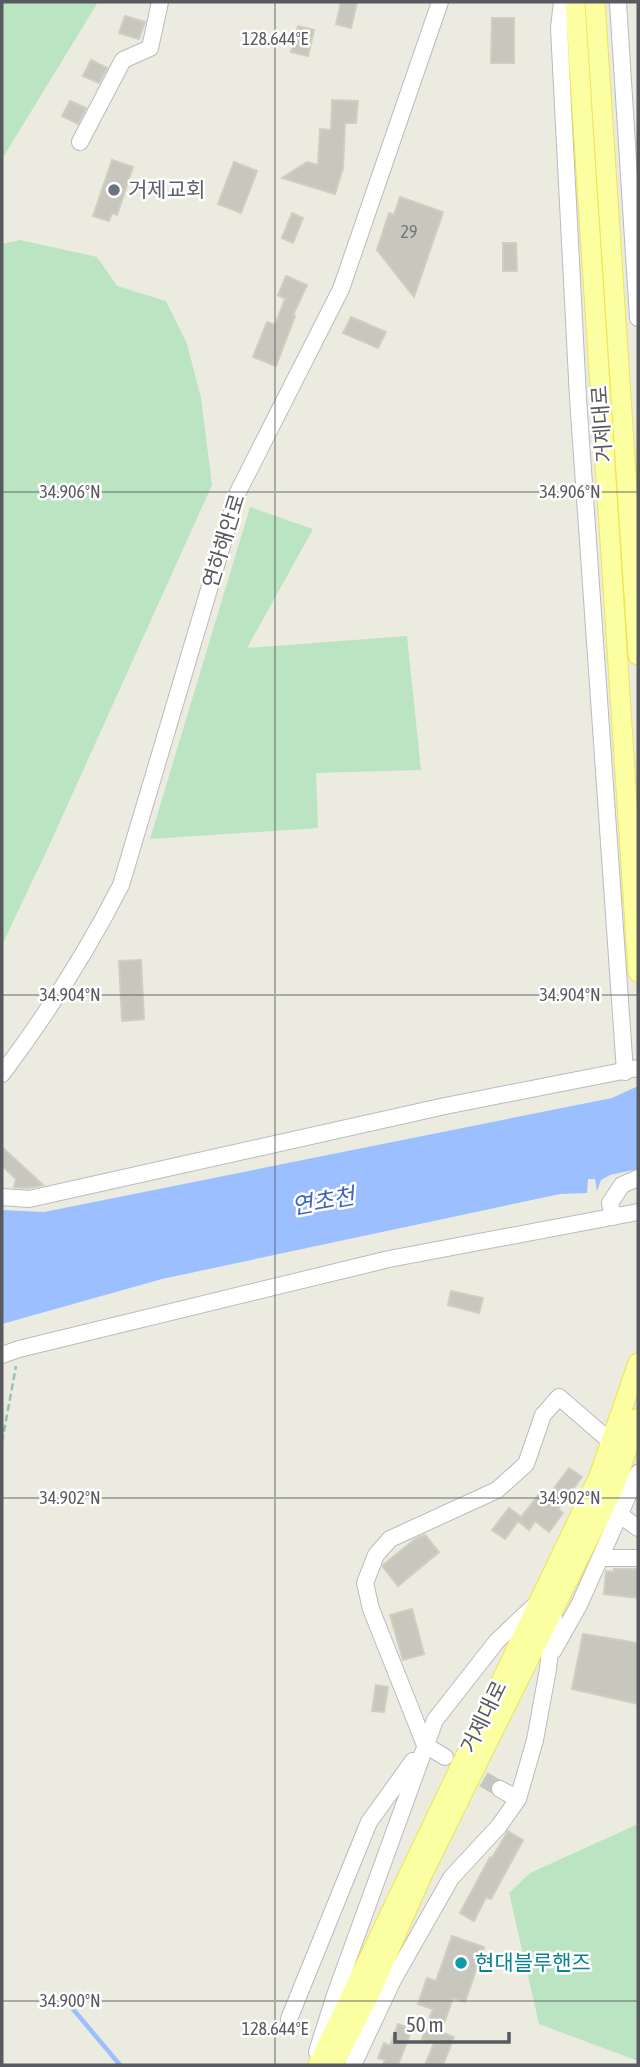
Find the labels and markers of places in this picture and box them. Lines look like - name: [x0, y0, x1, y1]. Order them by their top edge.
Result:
- place label: 거제교회: [128, 177, 205, 201]
- marker: 거제교회: [106, 182, 122, 198]
- place label: 현대블루핸즈: [475, 1950, 591, 1974]
- marker: 현대블루핸즈: [453, 1955, 469, 1971]

